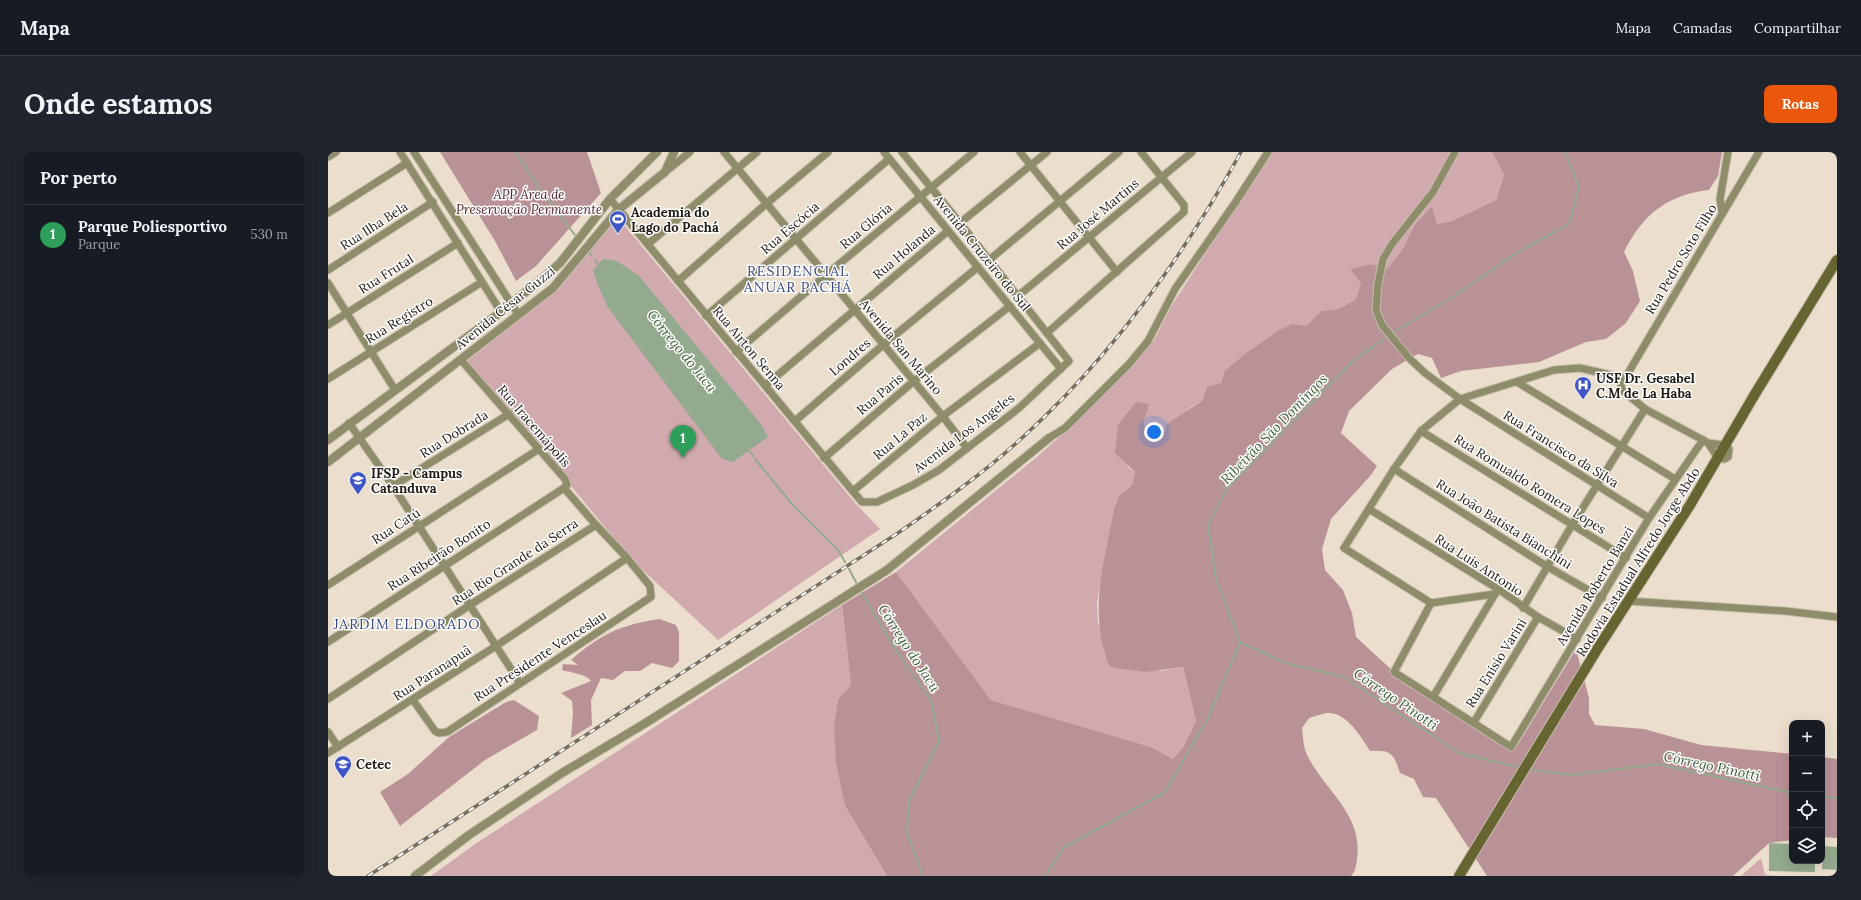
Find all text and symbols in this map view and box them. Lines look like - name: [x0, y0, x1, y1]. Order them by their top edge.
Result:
- text: Mapa: [20, 16, 70, 40]
- text: Mapa: [1615, 19, 1651, 37]
- text: Camadas: [1673, 19, 1732, 37]
- text: Compartilhar: [1754, 19, 1841, 37]
- button: Rotas: [1764, 85, 1837, 123]
- text: Onde estamos: [24, 86, 213, 122]
- text: Por perto: [40, 167, 117, 189]
- street label: Rua José Martins: [1054, 175, 1142, 253]
- park label: APP Área de Preservação Permanente: [456, 186, 602, 218]
- street label: Avenida Cruzeiro do Sul: [929, 191, 1034, 315]
- street label: Rua Ilha Bela: [337, 198, 411, 254]
- street label: Rua Escócia: [757, 198, 823, 258]
- street label: Rua Glória: [836, 199, 896, 253]
- street label: Rua Pedro Soto Filho: [1641, 200, 1721, 317]
- place label: Academia do Lago do Pachá: [631, 204, 719, 236]
- sports icon: Academia do Lago do Pachá: [608, 209, 628, 234]
- text: Parque Poliesportivo: [78, 217, 227, 236]
- street label: Rua Holanda: [869, 221, 939, 283]
- text: 1: [50, 226, 56, 243]
- text: 530 m: [251, 226, 288, 243]
- text: Parque: [78, 236, 120, 253]
- street label: Rua Frutal: [355, 250, 417, 298]
- street label: Avenida César Guzzi: [451, 262, 559, 354]
- district label: RESIDENCIAL ANUAR PACHÁ: [743, 262, 852, 296]
- street label: Rua Registro: [362, 292, 436, 347]
- street label: Avenida San Marino: [855, 295, 946, 399]
- street label: Rua Airton Senna: [709, 303, 789, 394]
- water label: Córrego do Jacu: [643, 306, 721, 396]
- street label: Londres: [826, 334, 874, 380]
- street label: Rua Paris: [853, 370, 907, 418]
- water label: Ribeirão São Domingos: [1217, 370, 1331, 488]
- place label: USF Dr. Gesabel C.M de La Haba: [1596, 370, 1695, 402]
- hospital icon: USF Dr. Gesabel C.M de La Haba: [1573, 375, 1593, 400]
- street label: Rua Iracemápolis: [494, 381, 574, 471]
- street label: Avenida Los Angeles: [909, 389, 1018, 477]
- street label: Rua Dobrada: [417, 406, 492, 462]
- street label: Rua Francisco da Silva: [1500, 407, 1622, 492]
- street label: Rua La Paz: [870, 408, 931, 463]
- your location: [1144, 422, 1164, 442]
- pin: 1: [670, 425, 696, 458]
- street label: Rua Romualdo Romera Lopes: [1451, 430, 1609, 538]
- street label: Rodovia Estadual Alfredo Jorge Abdo: [1572, 464, 1704, 660]
- place label: IFSP - Campus Catanduva: [371, 465, 462, 497]
- school or university icon: IFSP - Campus Catanduva: [348, 470, 368, 495]
- street label: Rua João Batista Bianchini: [1433, 475, 1575, 573]
- street label: Rua Catú: [368, 504, 424, 548]
- street label: Rua Ribeirão Bonito: [384, 515, 494, 595]
- street label: Rua Rio Grande da Serra: [449, 515, 582, 609]
- street label: Avenida Roberto Banzi: [1552, 523, 1637, 649]
- street label: Rua Luis Antonio: [1432, 530, 1527, 600]
- water label: Córrego do Jacu: [874, 601, 944, 696]
- street label: Rua Presidente Venceslau: [470, 607, 610, 705]
- district label: JARDIM ELDORADO: [333, 615, 480, 633]
- street label: Rua Enísio Varini: [1462, 615, 1530, 711]
- street label: Rua Paranapuã: [390, 641, 474, 705]
- water label: Córrego Pinotti: [1350, 664, 1442, 734]
- map controls: [1789, 720, 1825, 864]
- button: +: [1789, 720, 1825, 756]
- water label: Córrego Pinotti: [1662, 747, 1762, 785]
- school or university icon: Cetec: [333, 754, 353, 779]
- place label: Cetec: [356, 756, 391, 773]
- button: −: [1789, 756, 1825, 792]
- button: locate: [1789, 792, 1825, 828]
- button: layers: [1789, 828, 1825, 864]

